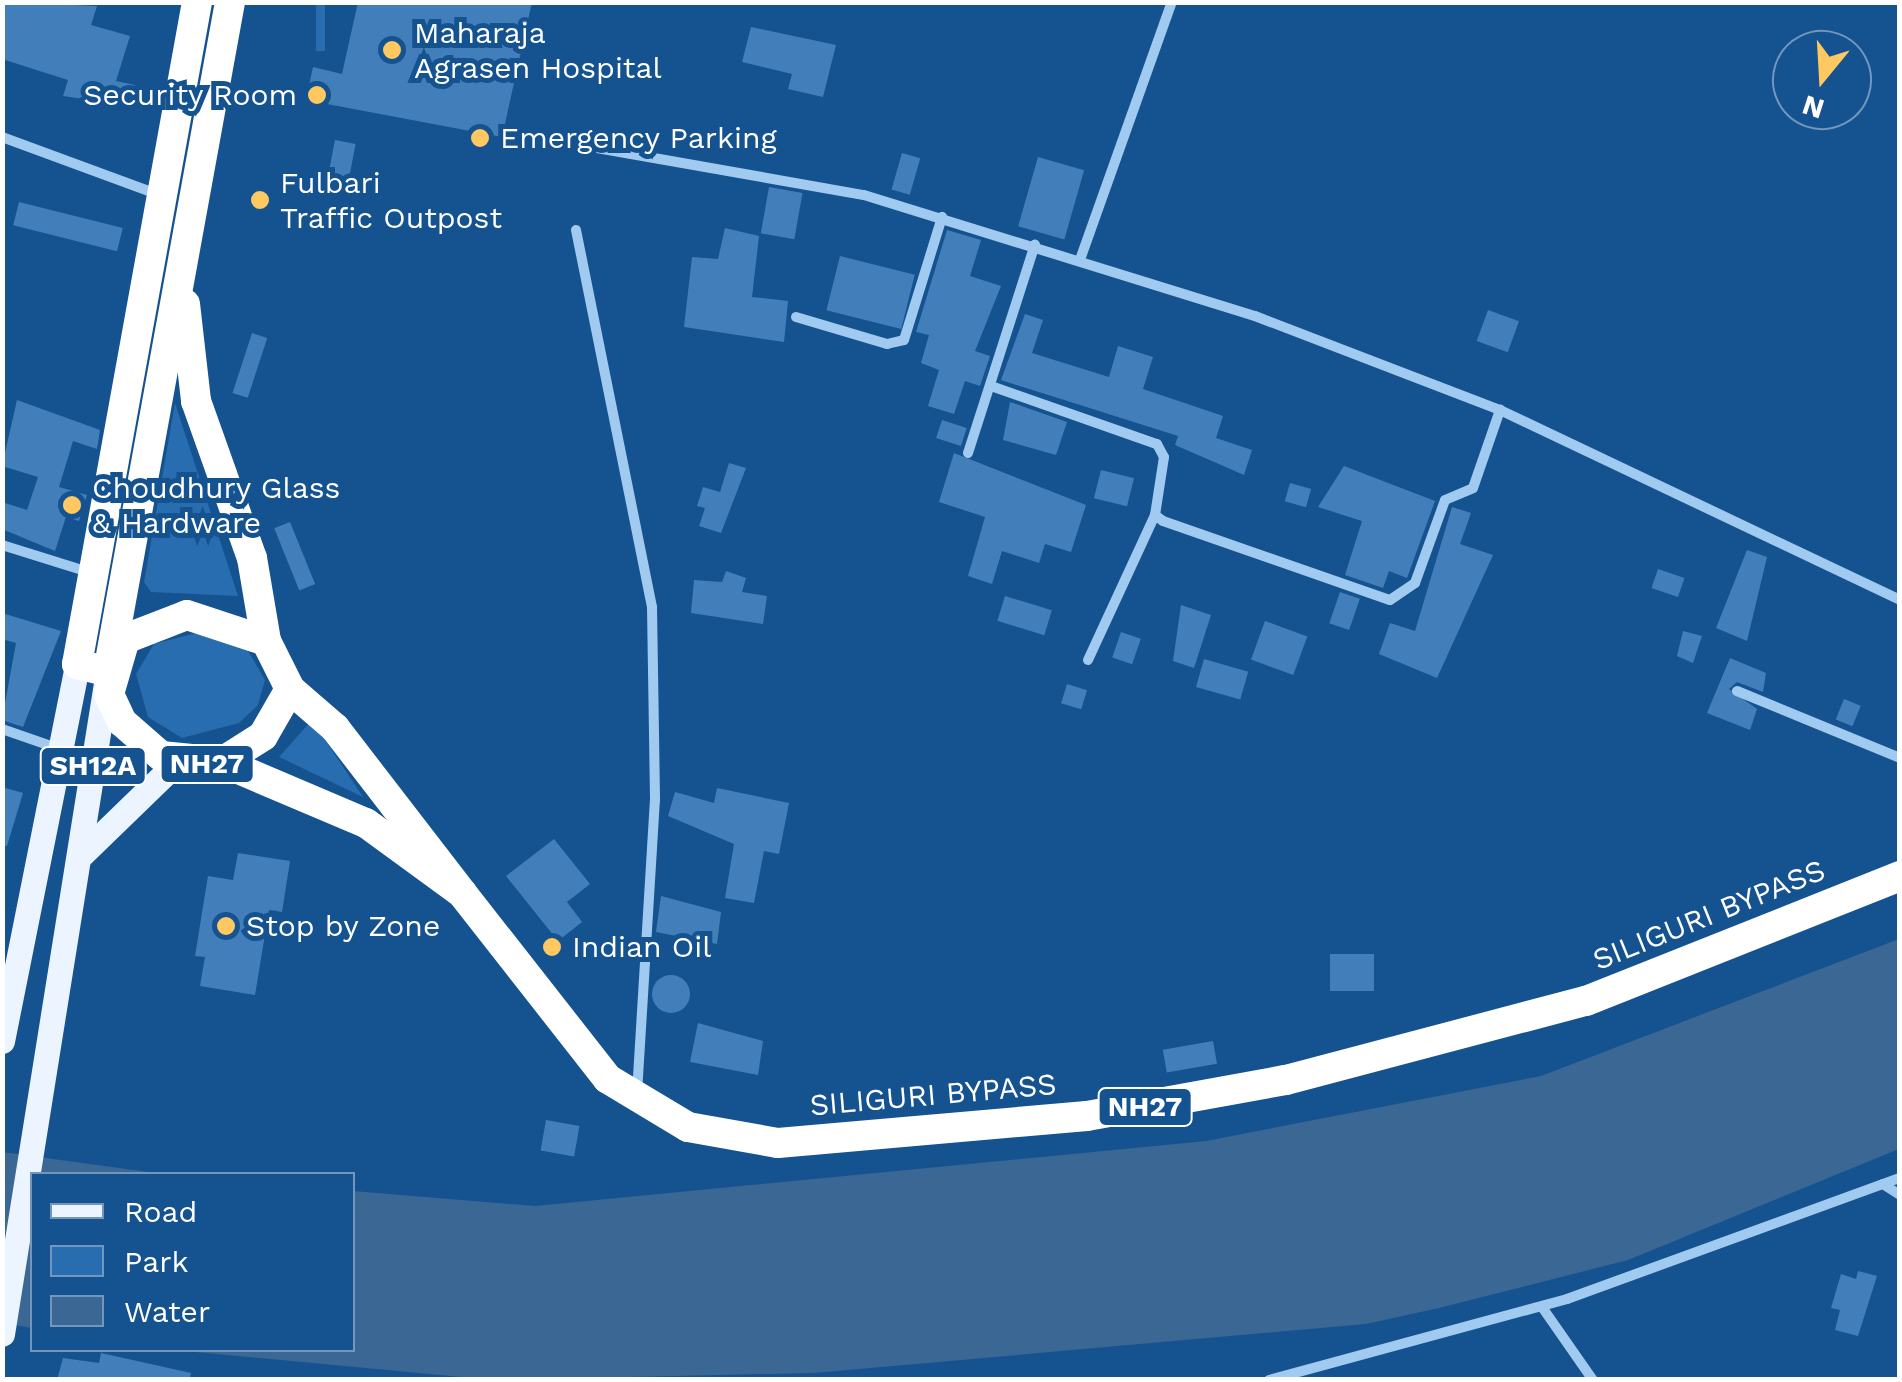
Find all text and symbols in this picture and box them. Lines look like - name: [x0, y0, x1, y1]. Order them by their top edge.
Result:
- place label: Maharaja Agrasen Hospital: [414, 15, 662, 86]
- north arrow: [1772, 30, 1872, 130]
- marker: Maharaja Agrasen Hospital: [379, 37, 405, 63]
- place label: Security Room: [83, 77, 297, 113]
- marker: Security Room: [306, 84, 328, 106]
- text: N: [1798, 88, 1828, 126]
- place label: Emergency Parking: [500, 120, 777, 156]
- marker: Emergency Parking: [469, 127, 491, 149]
- place label: Fulbari Traffic Outpost: [280, 165, 502, 236]
- marker: Fulbari Traffic Outpost: [249, 189, 271, 211]
- place label: Choudhury Glass & Hardware: [92, 470, 341, 540]
- marker: Choudhury Glass & Hardware: [61, 494, 83, 516]
- road number: NH27: [160, 741, 254, 787]
- road number: SH12A: [38, 743, 148, 789]
- street label: SILIGURI BYPASS: [1588, 852, 1830, 978]
- place label: Stop by Zone: [246, 908, 441, 944]
- marker: Stop by Zone: [215, 915, 237, 937]
- place label: Indian Oil: [572, 929, 711, 965]
- marker: Indian Oil: [541, 936, 563, 958]
- street label: SILIGURI BYPASS: [808, 1066, 1058, 1124]
- road number: NH27: [1098, 1084, 1192, 1130]
- legend: [30, 1172, 355, 1352]
- text: Road: [124, 1194, 197, 1229]
- text: Park: [124, 1244, 189, 1279]
- text: Water: [124, 1294, 210, 1329]

